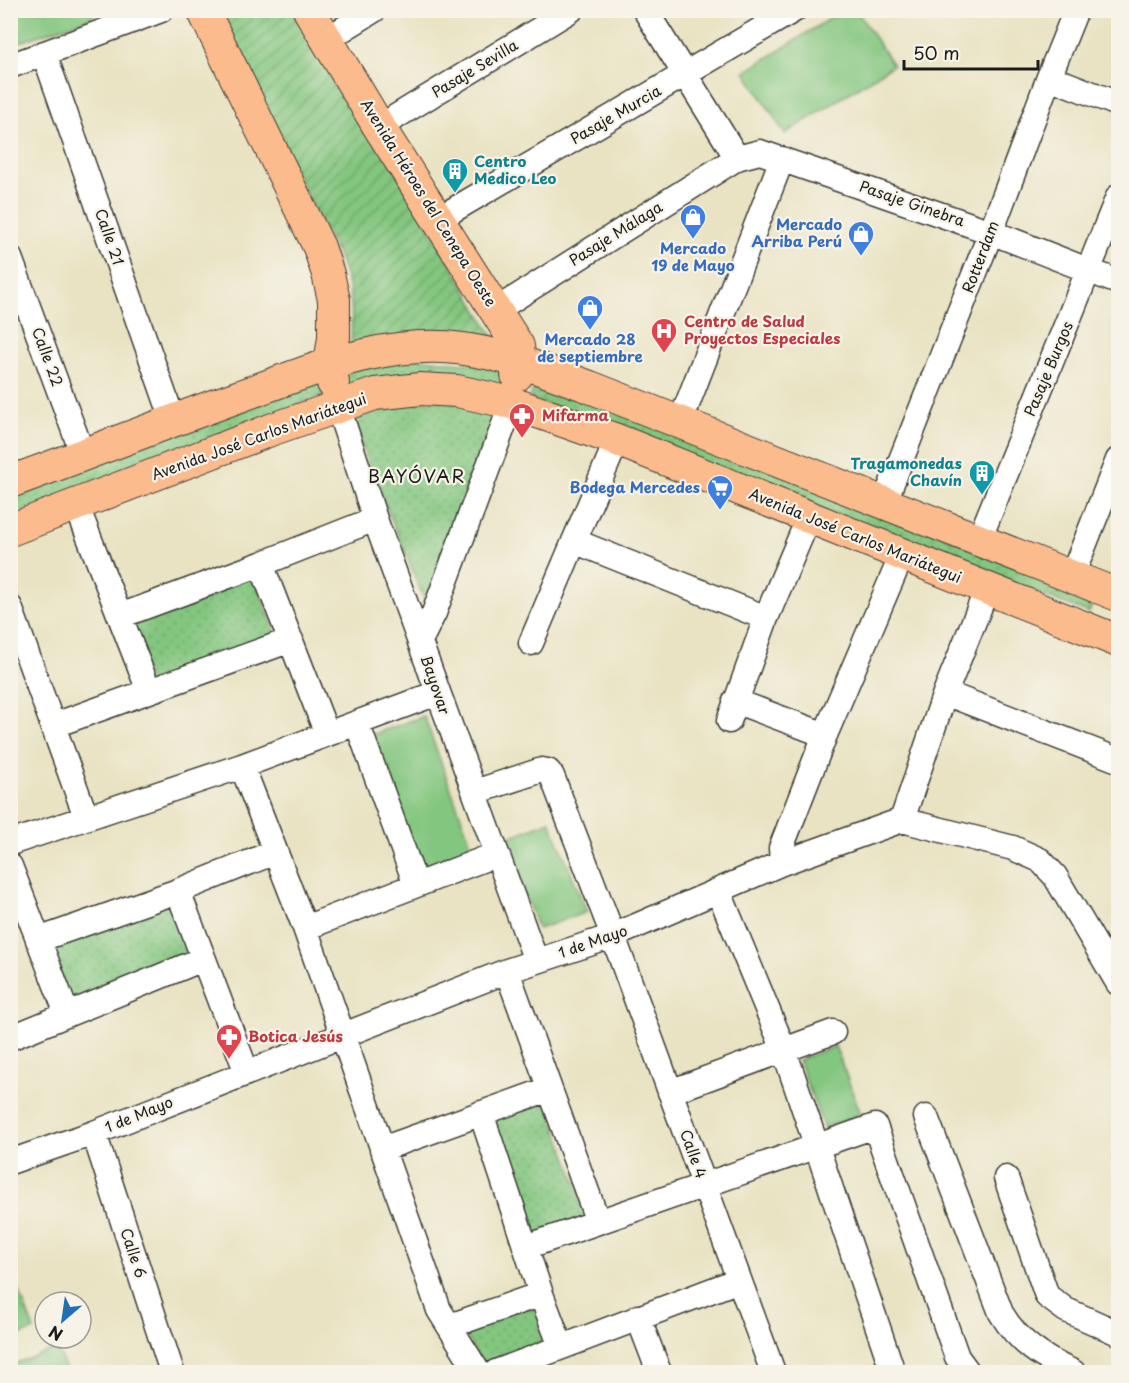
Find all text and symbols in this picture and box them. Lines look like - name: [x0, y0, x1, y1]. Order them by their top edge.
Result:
- street label: Pasaje Sevilla: [427, 32, 522, 103]
- scale bar: [904, 33, 1038, 71]
- text: 50 m: [913, 39, 960, 66]
- street label: Pasaje Murcia: [566, 78, 666, 149]
- street label: Avenida Héroes del Cenepa Oeste: [356, 94, 503, 311]
- place label: Centro Medico Leo: [474, 149, 557, 189]
- building icon: Centro Medico Leo: [440, 156, 470, 194]
- street label: Pasaje Ginebra: [857, 174, 969, 232]
- street label: Pasaje Málaga: [564, 194, 667, 271]
- shop icon: Mercado 19 de Mayo: [678, 202, 708, 240]
- street label: Calle 21: [90, 205, 131, 268]
- place label: Mercado Arriba Perú: [752, 212, 842, 252]
- street label: Rotterdam: [955, 217, 1004, 296]
- shop icon: Mercado Arriba Perú: [846, 219, 876, 257]
- place label: Mercado 19 de Mayo: [651, 236, 735, 276]
- shop icon: Mercado 28 de septiembre: [575, 293, 605, 331]
- place label: Centro de Salud Proyectos Especiales: [684, 309, 840, 349]
- hospital icon: Centro de Salud Proyectos Especiales: [649, 316, 679, 354]
- street label: Pasaje Burgos: [1017, 317, 1078, 419]
- street label: Calle 22: [27, 324, 70, 389]
- place label: Mercado 28 de septiembre: [537, 327, 643, 367]
- street label: Avenida José Carlos Mariátegui: [148, 386, 369, 485]
- pharmacy icon: Mifarma: [507, 401, 537, 439]
- place label: Mifarma: [542, 403, 609, 426]
- place label: Tragamonedas Chavín: [851, 451, 962, 491]
- building icon: Tragamonedas Chavín: [967, 458, 997, 496]
- district label: BAYÓVAR: [368, 462, 466, 489]
- supermarket icon: Bodega Mercedes: [705, 473, 735, 511]
- place label: Bodega Mercedes: [570, 475, 700, 498]
- street label: Avenida José Carlos Mariátegui: [746, 481, 965, 588]
- street label: Bayovar: [416, 652, 457, 717]
- street label: 1 de Mayo: [555, 918, 630, 963]
- pharmacy icon: Botica Jesús: [214, 1022, 244, 1060]
- place label: Botica Jesús: [248, 1024, 343, 1047]
- street label: 1 de Mayo: [101, 1089, 176, 1138]
- street label: Calle 4: [675, 1126, 714, 1181]
- street label: Calle 6: [116, 1225, 153, 1280]
- north arrow: [33, 1290, 93, 1350]
- text: N: [44, 1320, 67, 1348]

